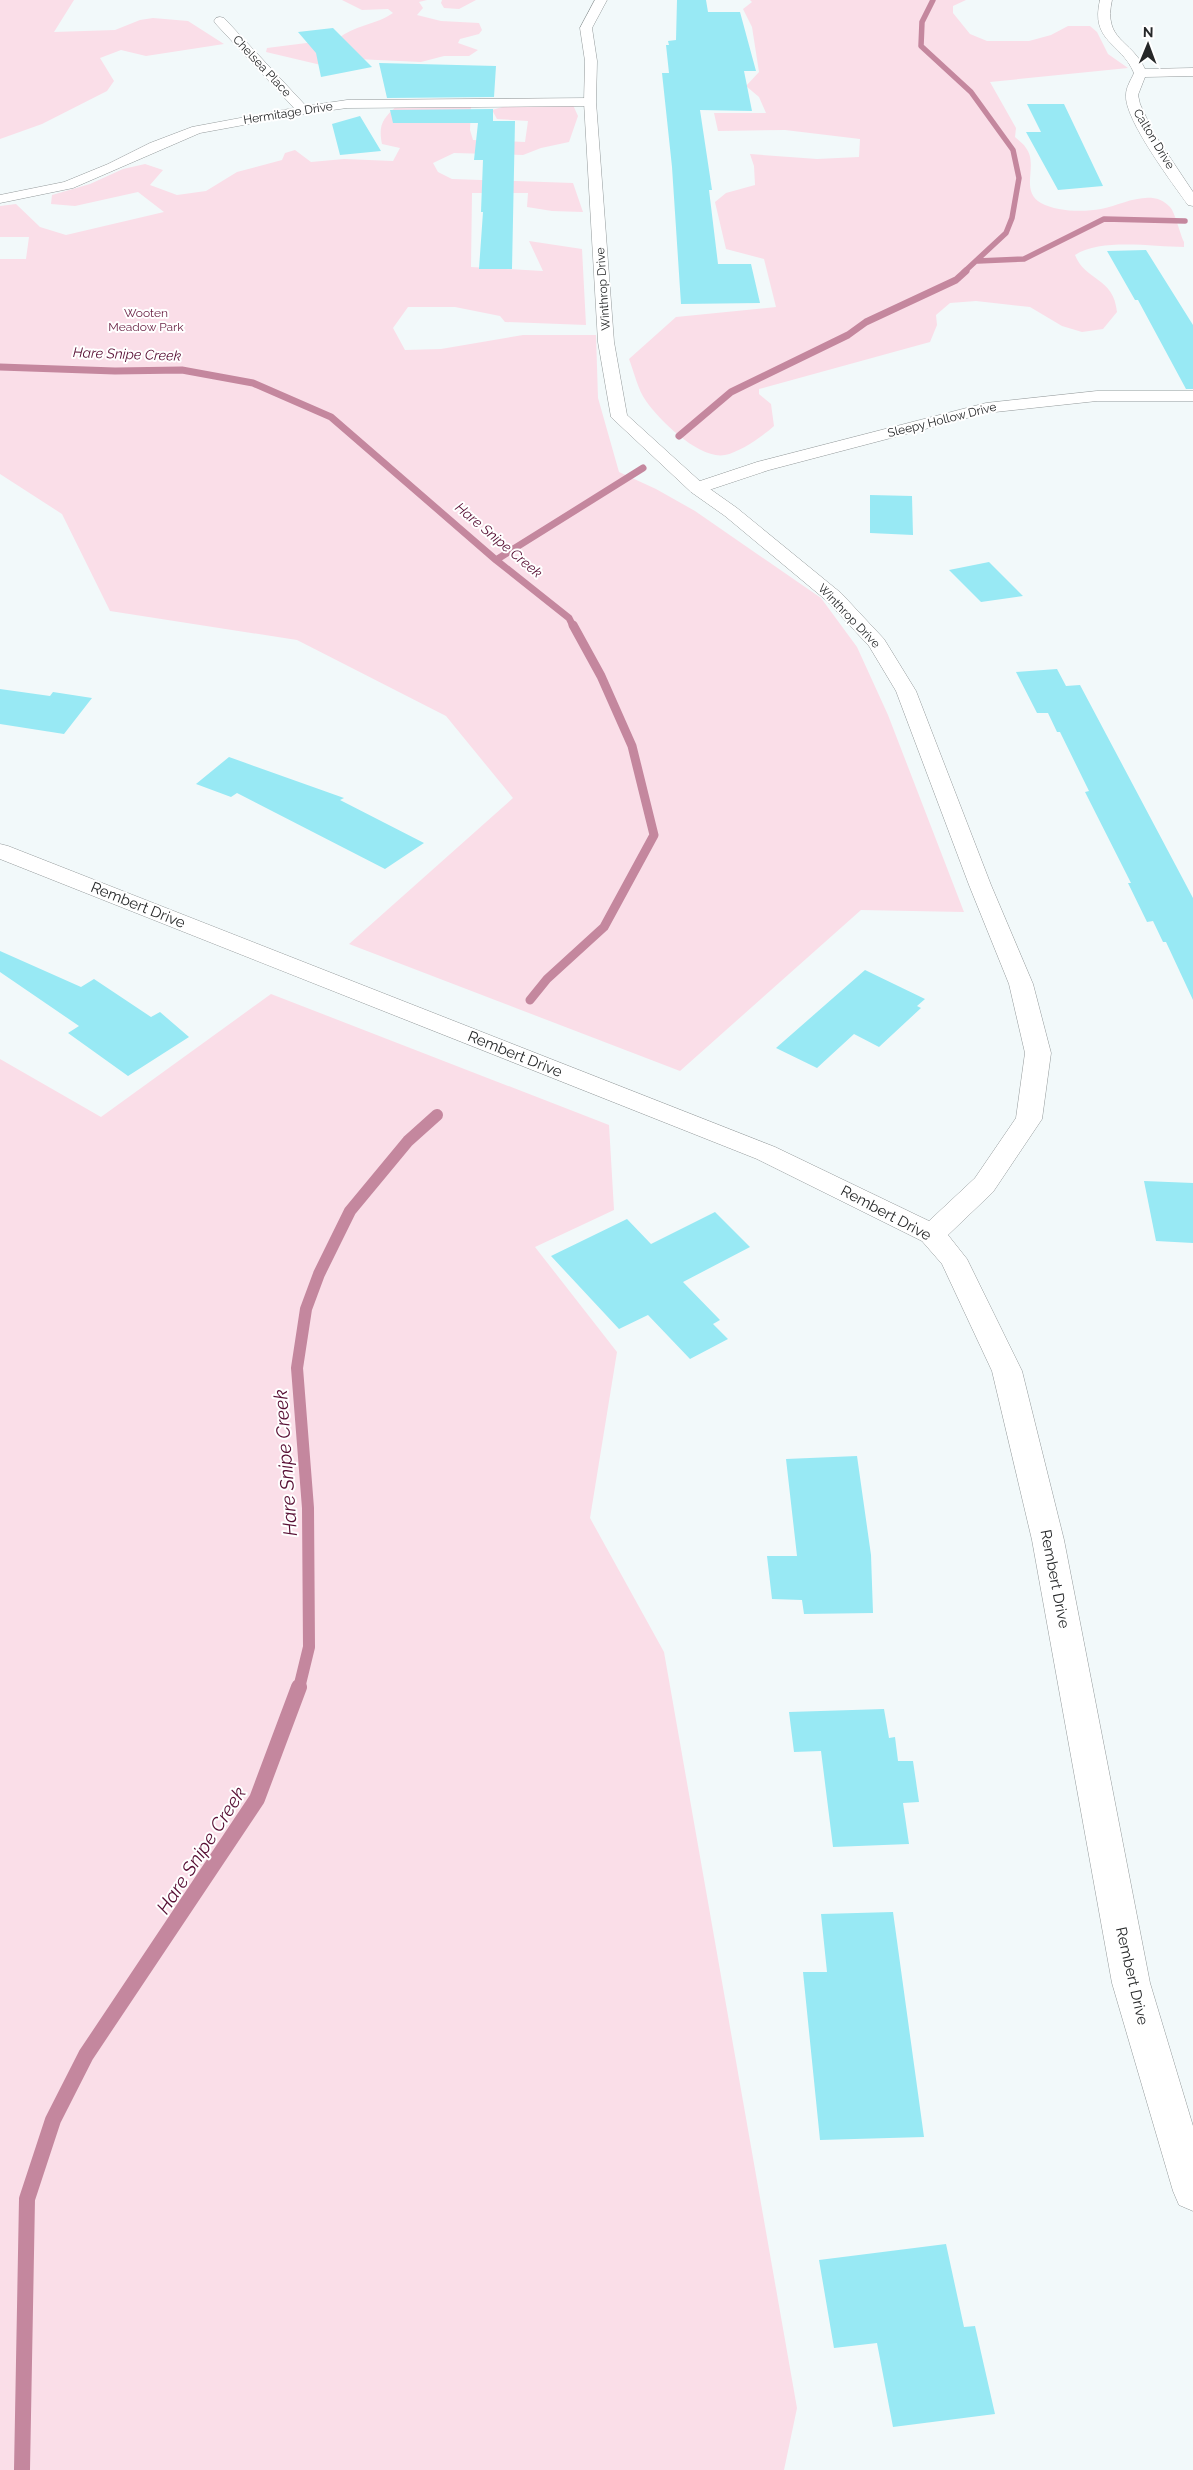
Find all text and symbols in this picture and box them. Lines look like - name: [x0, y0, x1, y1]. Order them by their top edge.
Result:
- north arrow: [1123, 20, 1173, 70]
- text: N: [1143, 24, 1154, 40]
- street label: Chelsea Place: [230, 32, 294, 100]
- street label: Hermitage Drive: [242, 99, 334, 127]
- street label: Calton Drive: [1131, 106, 1177, 172]
- street label: Winthrop Drive: [593, 247, 613, 331]
- park label: Wooten Meadow Park: [108, 306, 184, 334]
- water label: Hare Snipe Creek: [73, 344, 182, 364]
- street label: Sleepy Hollow Drive: [886, 400, 998, 440]
- water label: Hare Snipe Creek: [452, 499, 546, 581]
- street label: Winthrop Drive: [815, 581, 883, 651]
- street label: Rembert Drive: [88, 878, 188, 932]
- street label: Rembert Drive: [465, 1027, 565, 1081]
- street label: Rembert Drive: [838, 1182, 935, 1245]
- water label: Hare Snipe Creek: [269, 1389, 301, 1537]
- street label: Rembert Drive: [1037, 1528, 1073, 1630]
- water label: Hare Snipe Creek: [152, 1782, 250, 1918]
- street label: Rembert Drive: [1112, 1925, 1152, 2027]

